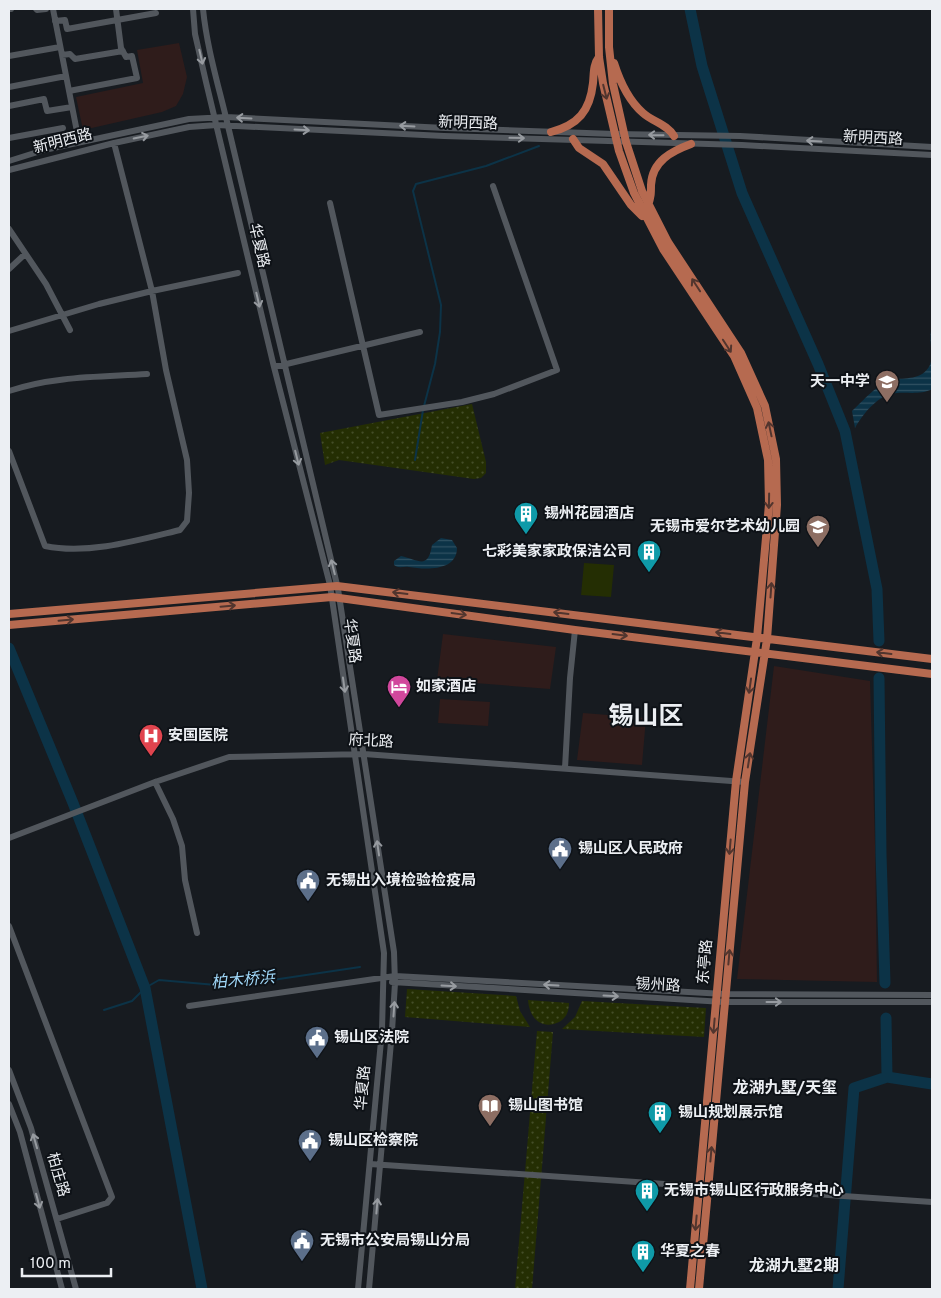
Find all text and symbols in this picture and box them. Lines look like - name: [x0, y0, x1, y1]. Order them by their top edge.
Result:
- one-way arrow: [196, 48, 206, 64]
- one-way arrow: [601, 83, 610, 99]
- one-way arrow: [237, 113, 253, 122]
- street label: 新明西路: [438, 113, 498, 135]
- one-way arrow: [399, 121, 415, 131]
- one-way arrow: [294, 125, 310, 134]
- street label: 新明西路: [32, 126, 94, 158]
- street label: 新明西路: [843, 128, 903, 150]
- one-way arrow: [649, 130, 665, 140]
- one-way arrow: [132, 132, 148, 141]
- one-way arrow: [508, 133, 525, 143]
- one-way arrow: [806, 136, 822, 145]
- street label: 华夏路: [244, 222, 273, 270]
- one-way arrow: [691, 278, 701, 292]
- one-way arrow: [254, 292, 263, 308]
- one-way arrow: [722, 339, 732, 353]
- school or university icon: 天一中学: [874, 369, 900, 403]
- place label: 天一中学: [810, 372, 870, 392]
- one-way arrow: [764, 421, 774, 437]
- one-way arrow: [293, 449, 302, 465]
- one-way arrow: [764, 492, 773, 508]
- building icon: 锡州花园酒店: [513, 501, 539, 535]
- place label: 锡州花园酒店: [544, 504, 634, 524]
- school or university icon: 无锡市爱尔艺术幼儿园: [805, 514, 831, 548]
- place label: 无锡市爱尔艺术幼儿园: [650, 517, 800, 537]
- building icon: 七彩美家家政保洁公司: [636, 539, 662, 573]
- place label: 七彩美家家政保洁公司: [482, 543, 632, 562]
- one-way arrow: [328, 559, 337, 575]
- one-way arrow: [766, 582, 775, 598]
- one-way arrow: [392, 588, 408, 598]
- one-way arrow: [219, 601, 235, 611]
- one-way arrow: [554, 608, 570, 618]
- one-way arrow: [450, 609, 466, 619]
- one-way arrow: [57, 615, 73, 624]
- street label: 华夏路: [338, 617, 365, 665]
- one-way arrow: [715, 628, 731, 638]
- one-way arrow: [611, 631, 627, 641]
- one-way arrow: [876, 648, 892, 658]
- hotel icon: 如家酒店: [386, 674, 412, 708]
- one-way arrow: [340, 677, 350, 693]
- place label: 如家酒店: [416, 677, 476, 697]
- one-way arrow: [744, 677, 754, 693]
- district label: 锡山区: [608, 702, 684, 734]
- hospital icon: 安国医院: [138, 723, 164, 757]
- place label: 安国医院: [168, 727, 228, 746]
- street label: 府北路: [348, 730, 394, 753]
- one-way arrow: [744, 753, 754, 769]
- public building icon: 锡山区人民政府: [547, 836, 573, 870]
- one-way arrow: [725, 839, 735, 855]
- one-way arrow: [373, 840, 383, 856]
- place label: 锡山区人民政府: [578, 840, 683, 859]
- public building icon: 无锡出入境检验检疫局: [295, 868, 321, 902]
- place label: 无锡出入境检验检疫局: [326, 871, 476, 891]
- street label: 东亭路: [695, 939, 717, 985]
- one-way arrow: [724, 949, 734, 965]
- water label: 柏木桥浜: [210, 968, 278, 994]
- street label: 锡州路: [635, 974, 681, 997]
- one-way arrow: [544, 980, 560, 989]
- one-way arrow: [441, 982, 457, 991]
- one-way arrow: [603, 991, 619, 1000]
- one-way arrow: [766, 997, 782, 1007]
- one-way arrow: [389, 1001, 398, 1017]
- one-way arrow: [709, 1018, 719, 1034]
- public building icon: 锡山区法院: [304, 1025, 330, 1059]
- place label: 锡山区法院: [334, 1029, 409, 1048]
- street label: 华夏路: [352, 1065, 375, 1111]
- district label: 龙湖·九墅/天玺: [733, 1078, 837, 1099]
- library icon: 锡山图书馆: [477, 1093, 503, 1127]
- place label: 锡山图书馆: [508, 1097, 583, 1116]
- building icon: 锡山规划展示馆: [647, 1100, 673, 1134]
- place label: 锡山规划展示馆: [678, 1103, 783, 1123]
- public building icon: 锡山区检察院: [297, 1128, 323, 1162]
- place label: 锡山区检察院: [328, 1131, 418, 1151]
- one-way arrow: [30, 1134, 39, 1150]
- one-way arrow: [706, 1146, 716, 1162]
- street label: 柏庄路: [42, 1151, 72, 1199]
- building icon: 无锡市锡山区行政服务中心: [634, 1178, 660, 1212]
- place label: 无锡市锡山区行政服务中心: [664, 1182, 844, 1201]
- one-way arrow: [34, 1192, 43, 1208]
- one-way arrow: [372, 1198, 381, 1214]
- one-way arrow: [692, 1215, 701, 1231]
- public building icon: 无锡市公安局锡山分局: [289, 1228, 315, 1262]
- place label: 无锡市公安局锡山分局: [320, 1232, 470, 1251]
- building icon: 华夏之春: [630, 1239, 656, 1273]
- place label: 华夏之春: [660, 1242, 720, 1262]
- scale bar: [22, 1246, 111, 1278]
- text: 100 m: [30, 1255, 71, 1274]
- district label: 龙湖九墅2期: [749, 1256, 839, 1277]

